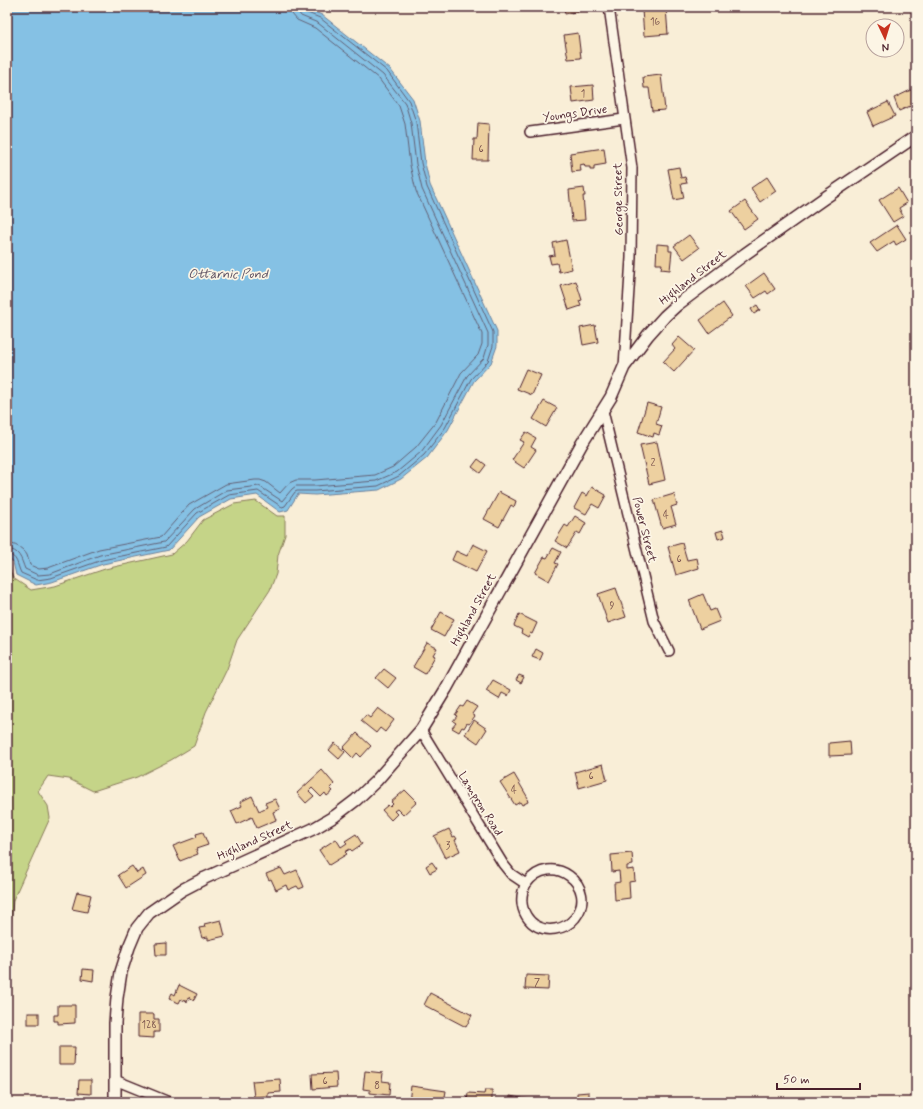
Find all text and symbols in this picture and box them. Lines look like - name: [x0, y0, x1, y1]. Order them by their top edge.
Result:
- house number: 16: [650, 16, 660, 29]
- north arrow: [865, 18, 905, 58]
- text: N: [881, 40, 890, 54]
- house number: 1: [581, 88, 585, 101]
- street label: Youngs Drive: [542, 102, 608, 126]
- house number: 6: [478, 143, 484, 156]
- street label: George Street: [610, 162, 628, 236]
- street label: Highland Street: [656, 247, 730, 310]
- water label: Ottarnic Pond: [188, 266, 269, 283]
- house number: 2: [651, 457, 656, 470]
- street label: Power Street: [628, 495, 660, 565]
- house number: 4: [663, 509, 669, 522]
- house number: 6: [676, 553, 682, 566]
- street label: Highland Street: [447, 571, 501, 650]
- house number: 9: [610, 600, 615, 613]
- street label: Lampron Road: [454, 769, 506, 839]
- house number: 6: [588, 770, 594, 783]
- house number: 4: [511, 784, 517, 797]
- street label: Highland Street: [215, 817, 296, 866]
- house number: 3: [446, 840, 451, 853]
- house number: 7: [534, 977, 540, 990]
- house number: 128: [141, 1019, 157, 1032]
- scale bar: [777, 1065, 860, 1091]
- text: 50 m: [783, 1072, 810, 1088]
- house number: 6: [322, 1075, 328, 1088]
- house number: 8: [374, 1080, 380, 1093]

